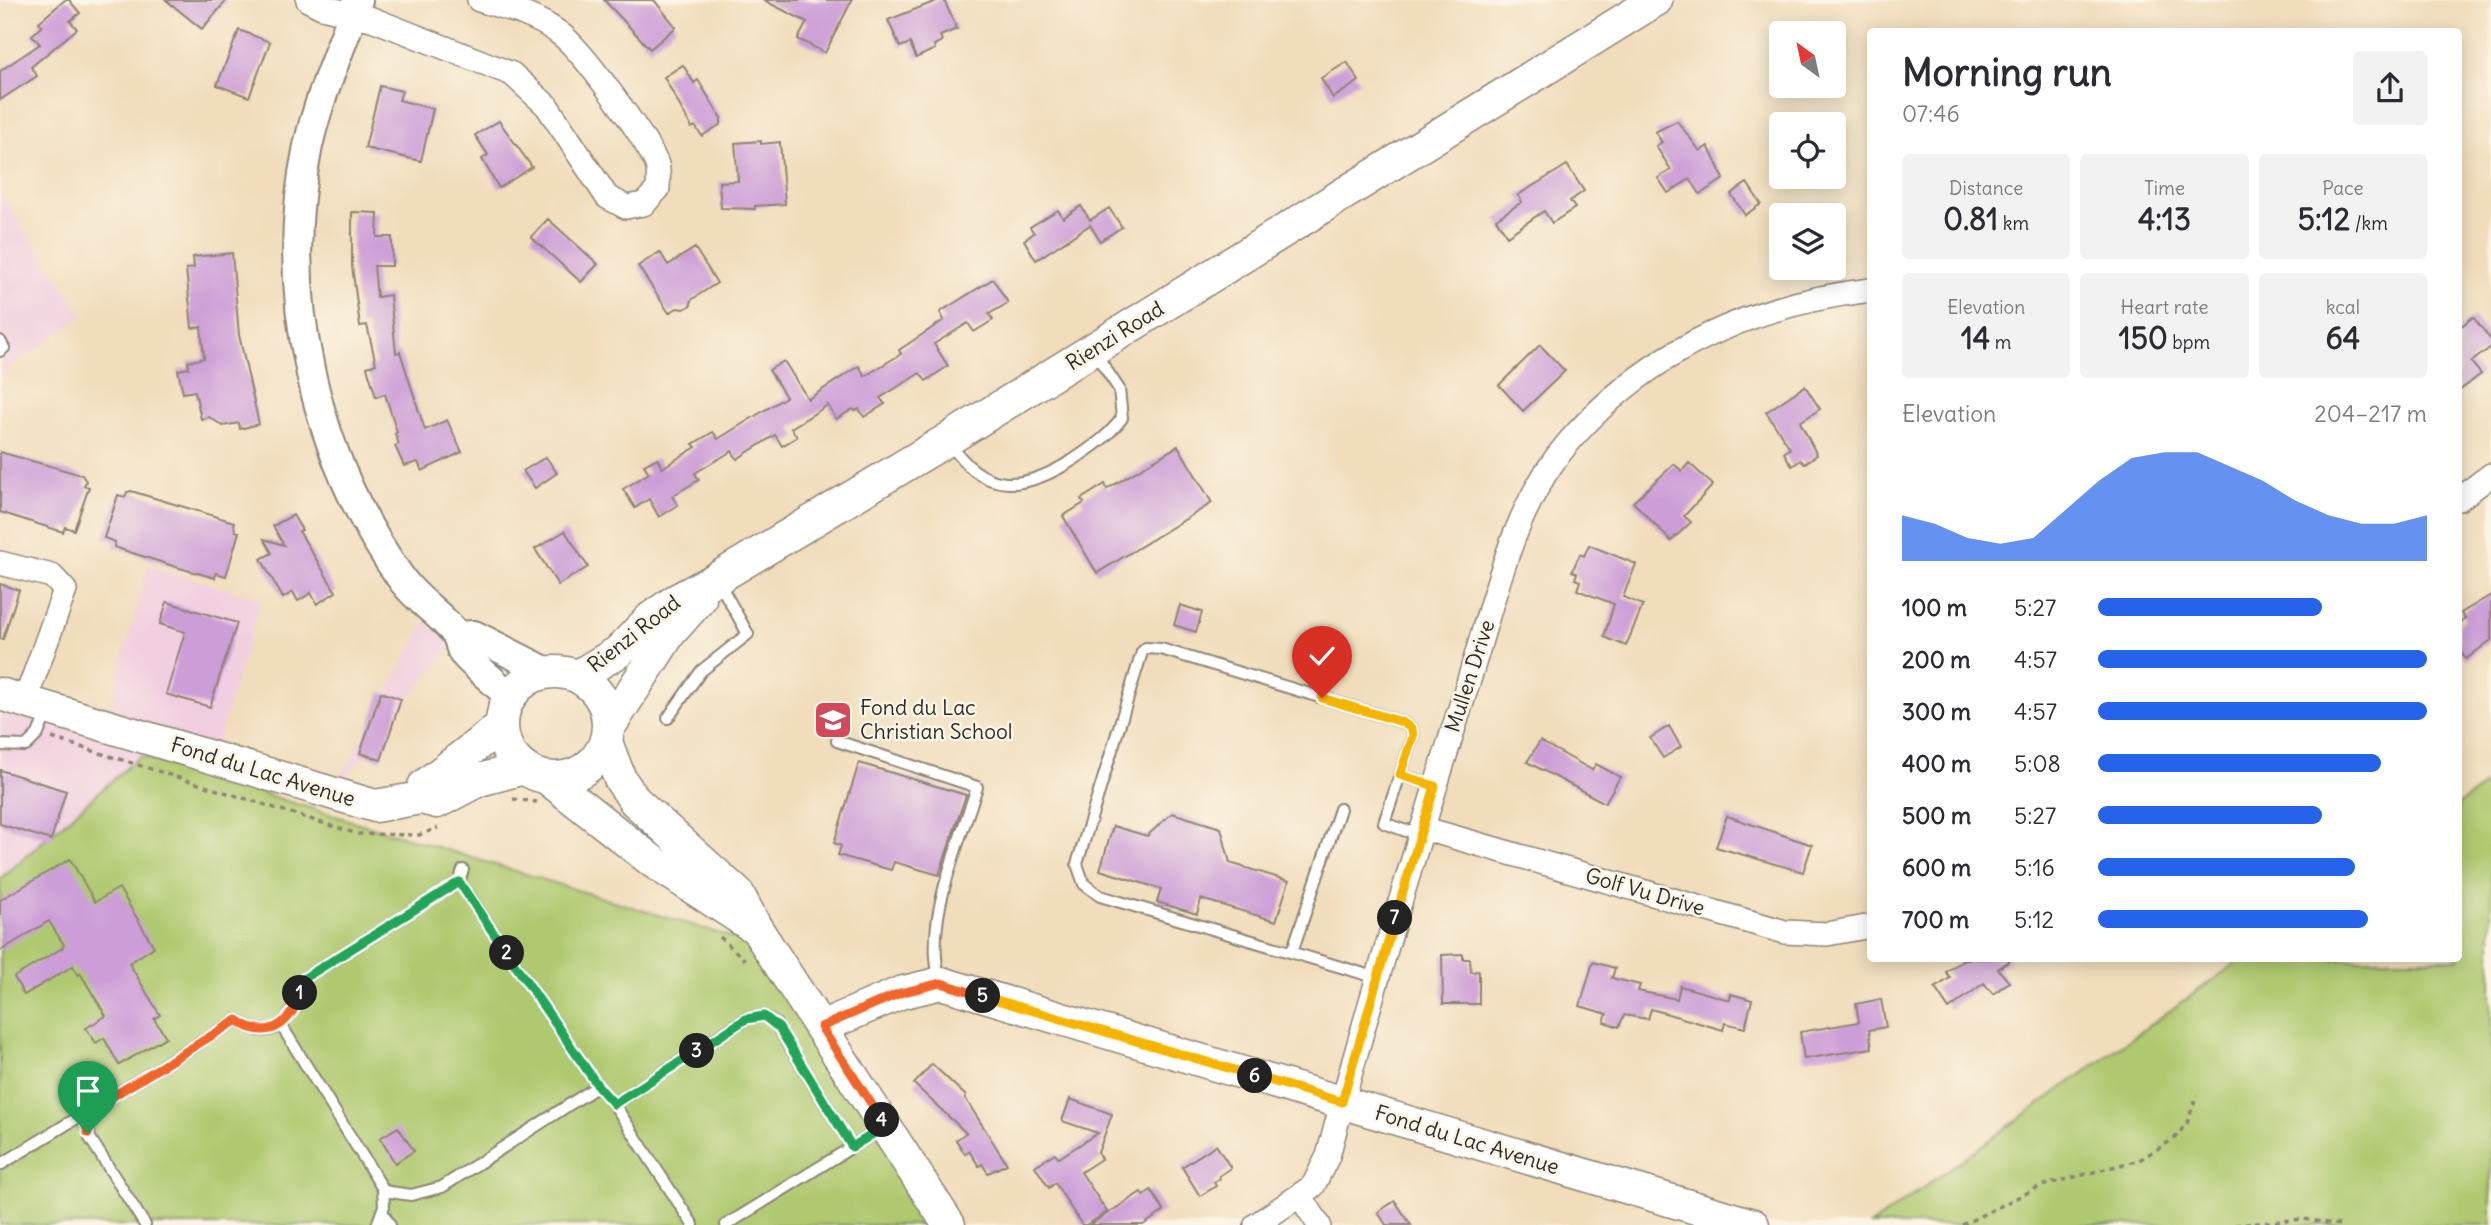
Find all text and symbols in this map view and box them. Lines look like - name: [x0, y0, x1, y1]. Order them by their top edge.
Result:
- north arrow: [1769, 21, 1846, 98]
- map controls: [1769, 21, 1846, 280]
- text: Morning run: [1902, 49, 2112, 96]
- button: share: [2353, 51, 2427, 125]
- text: 07:46: [1902, 99, 1960, 128]
- button: locate: [1769, 112, 1846, 189]
- text: Distance: [1949, 176, 2023, 200]
- text: Time: [2144, 176, 2185, 200]
- text: Pace: [2322, 176, 2363, 200]
- text: 0.81: [1943, 200, 1998, 238]
- text: 4:13: [2138, 200, 2191, 238]
- text: 5:12: [2298, 200, 2350, 238]
- button: layers: [1769, 203, 1846, 280]
- text: km: [1998, 211, 2029, 235]
- text: /km: [2350, 211, 2388, 235]
- street label: Rienzi Road: [1061, 295, 1169, 376]
- text: Elevation: [1947, 295, 2025, 319]
- text: Heart rate: [2120, 295, 2209, 319]
- text: kcal: [2326, 295, 2360, 319]
- text: 14: [1961, 319, 1990, 357]
- text: 150: [2119, 319, 2168, 357]
- text: 64: [2325, 319, 2360, 357]
- text: m: [1990, 330, 2011, 354]
- text: bpm: [2168, 330, 2210, 354]
- text: Elevation: [1902, 399, 1996, 428]
- text: 204–217 m: [2314, 399, 2427, 428]
- street label: Rienzi Road: [582, 589, 686, 678]
- text: 100 m: [1902, 593, 1967, 622]
- text: 5:27: [2014, 593, 2056, 622]
- street label: Mullen Drive: [1439, 616, 1500, 736]
- pin: [1292, 626, 1352, 698]
- icon: check: [1303, 637, 1341, 675]
- text: 200 m: [1902, 645, 1971, 674]
- text: 4:57: [2014, 645, 2057, 674]
- place label: Fond du Lac Christian School: [860, 694, 1012, 745]
- text: 300 m: [1902, 697, 1971, 726]
- text: 4:57: [2014, 697, 2057, 726]
- school or university icon: Fond du Lac Christian School: [812, 699, 854, 741]
- street label: Fond du Lac Avenue: [168, 731, 358, 812]
- text: 400 m: [1902, 749, 1971, 778]
- text: 5:08: [2014, 749, 2061, 778]
- text: 500 m: [1902, 801, 1971, 830]
- text: 5:27: [2014, 801, 2056, 830]
- text: 600 m: [1902, 853, 1971, 882]
- text: 5:16: [2014, 853, 2055, 882]
- street label: Golf Vu Drive: [1582, 862, 1708, 921]
- pin: 7: [1378, 900, 1412, 936]
- text: 7: [1390, 905, 1399, 929]
- text: 700 m: [1902, 905, 1969, 934]
- text: 5:12: [2014, 905, 2054, 934]
- pin: 2: [490, 936, 524, 970]
- text: 2: [501, 940, 512, 964]
- pin: 1: [282, 976, 318, 1010]
- pin: 5: [965, 978, 1000, 1014]
- text: 1: [296, 980, 303, 1004]
- text: 5: [977, 983, 988, 1007]
- pin: 3: [680, 1034, 714, 1068]
- text: 3: [691, 1038, 702, 1062]
- pin: 6: [1238, 1058, 1272, 1094]
- pin: [58, 1061, 118, 1133]
- text: 6: [1249, 1063, 1260, 1087]
- icon: arrive: [69, 1072, 107, 1110]
- street label: Fond du Lac Avenue: [1372, 1099, 1562, 1180]
- pin: 4: [864, 1102, 900, 1138]
- text: 4: [876, 1107, 887, 1131]

